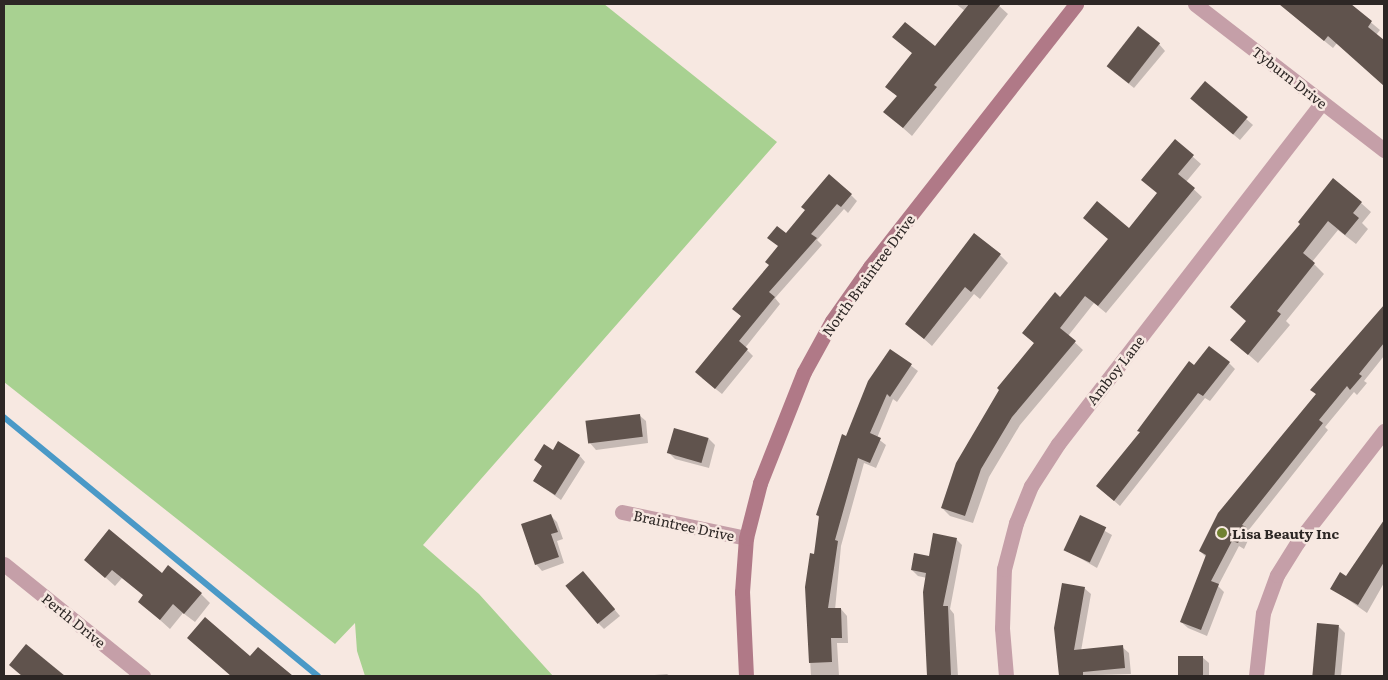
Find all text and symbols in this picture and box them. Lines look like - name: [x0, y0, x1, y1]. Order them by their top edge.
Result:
- street label: Tyburn Drive: [1249, 42, 1331, 112]
- street label: North Braintree Drive: [818, 211, 918, 339]
- street label: Amboy Lane: [1083, 332, 1147, 408]
- street label: Braintree Drive: [632, 506, 736, 544]
- place label: Lisa Beauty Inc: [1232, 525, 1339, 541]
- marker: Lisa Beauty Inc: [1216, 527, 1228, 539]
- street label: Perth Drive: [39, 589, 109, 651]

